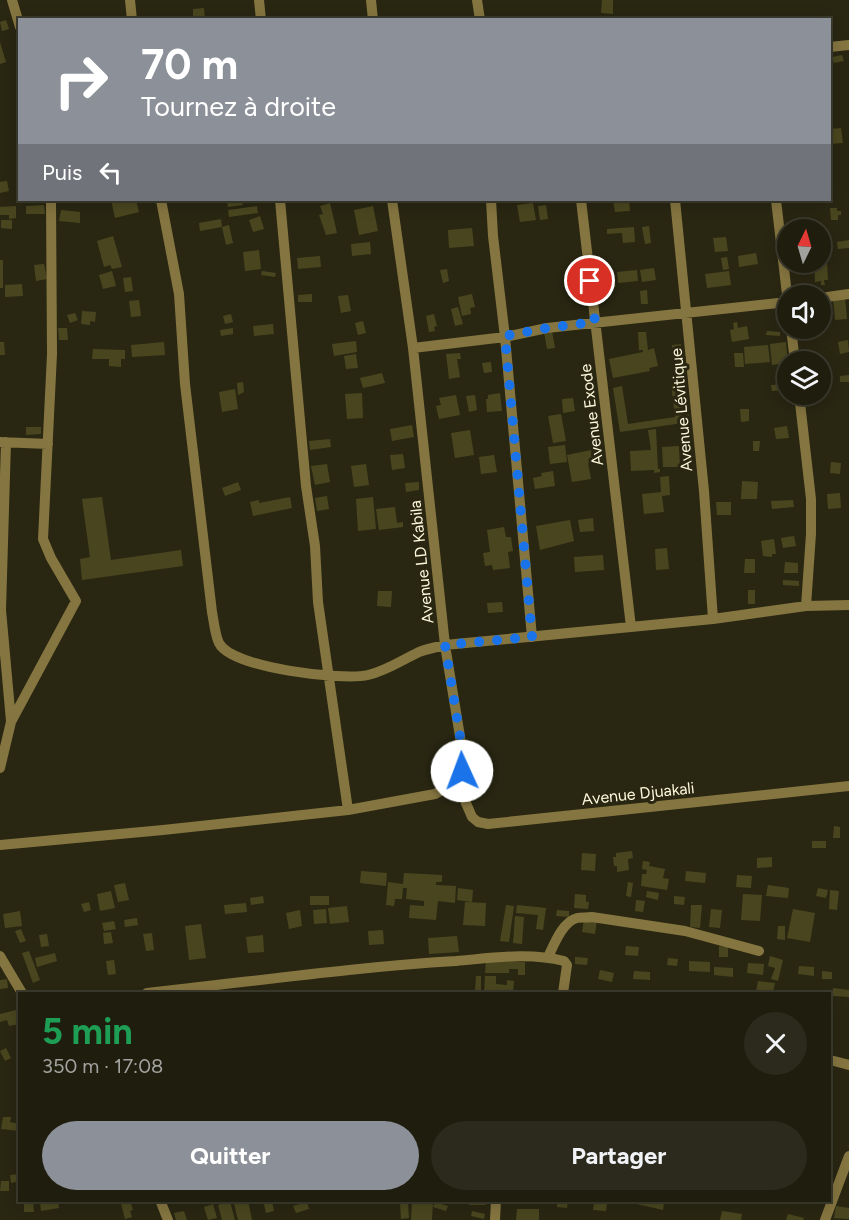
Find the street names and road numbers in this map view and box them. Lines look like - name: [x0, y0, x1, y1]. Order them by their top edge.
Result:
- street label: Avenue Lévitique: [667, 347, 696, 472]
- street label: Avenue Exode: [576, 363, 607, 467]
- street label: Avenue LD Kabila: [406, 499, 437, 625]
- street label: Avenue Djuakali: [581, 778, 695, 809]

